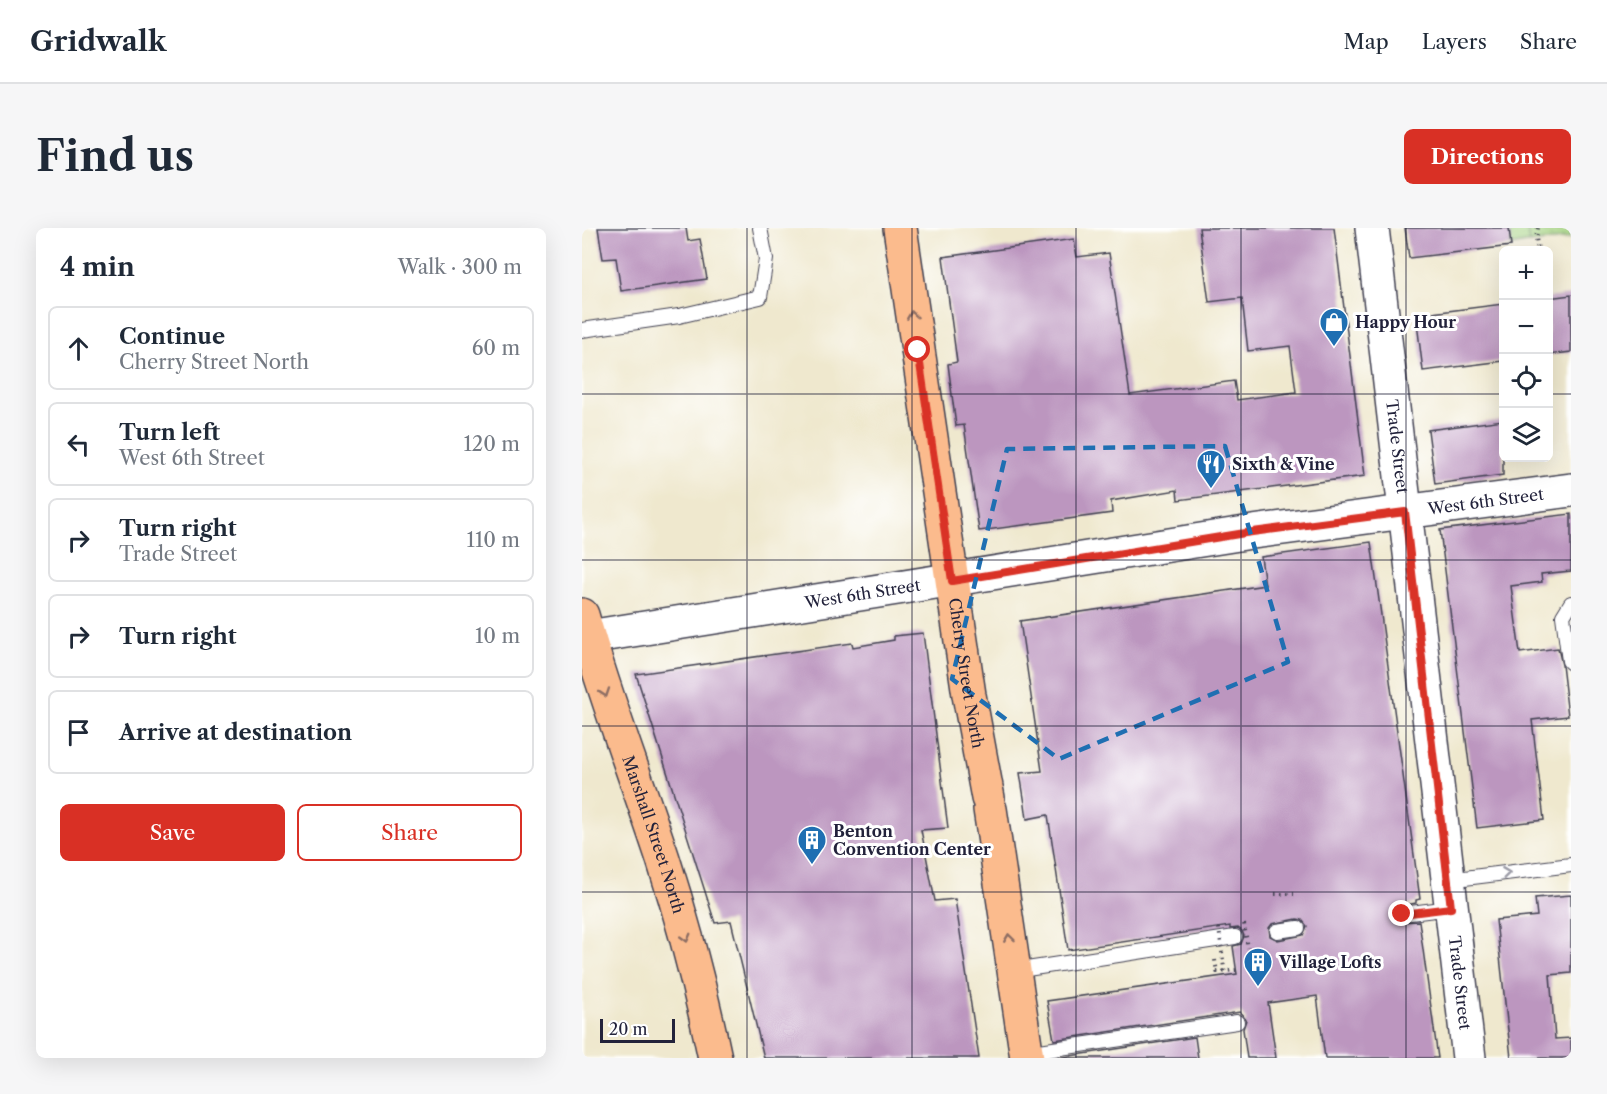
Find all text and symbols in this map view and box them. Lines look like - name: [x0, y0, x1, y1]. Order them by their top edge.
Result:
- text: Gridwalk: [30, 24, 166, 58]
- text: Map: [1344, 29, 1389, 54]
- text: Layers: [1422, 29, 1487, 54]
- text: Share: [1520, 29, 1577, 54]
- button: Directions: [1404, 129, 1571, 184]
- text: Find us: [36, 130, 194, 182]
- map controls: [1499, 246, 1553, 462]
- button: +: [1499, 246, 1553, 300]
- text: 4 min: [60, 251, 135, 283]
- text: Walk · 300 m: [398, 255, 522, 279]
- button: −: [1499, 300, 1553, 354]
- shop icon: Happy Hour: [1318, 306, 1350, 348]
- one-way arrow: [907, 310, 919, 320]
- place label: Happy Hour: [1355, 312, 1456, 332]
- text: Continue: [119, 323, 225, 350]
- icon: ahead: [62, 332, 95, 365]
- text: 60 m: [472, 336, 520, 360]
- route start: [904, 336, 930, 362]
- text: Cherry Street North: [119, 350, 309, 374]
- button: locate: [1499, 354, 1553, 408]
- street label: Trade Street: [1382, 398, 1413, 495]
- button: layers: [1499, 408, 1553, 462]
- text: Turn left: [119, 419, 220, 446]
- icon: left: [62, 428, 95, 461]
- text: 120 m: [463, 432, 520, 456]
- text: West 6th Street: [119, 446, 265, 470]
- restaurant icon: Sixth & Vine: [1195, 448, 1227, 490]
- place label: Sixth & Vine: [1232, 454, 1335, 474]
- street label: West 6th Street: [1426, 484, 1545, 519]
- text: Turn right: [119, 515, 237, 542]
- icon: right: [62, 524, 95, 557]
- text: 110 m: [467, 528, 520, 552]
- text: Trade Street: [119, 542, 237, 566]
- street label: West 6th Street: [802, 575, 922, 613]
- street label: Cherry Street North: [945, 596, 989, 750]
- icon: right: [62, 620, 95, 653]
- text: Turn right: [119, 623, 237, 650]
- text: 10 m: [475, 624, 520, 648]
- one-way arrow: [598, 687, 611, 698]
- icon: arrive: [62, 716, 95, 749]
- text: Arrive at destination: [119, 719, 352, 746]
- street label: Marshall Street North: [618, 753, 689, 916]
- button: Save: [60, 804, 285, 861]
- button: Share: [297, 804, 522, 861]
- place label: Benton Convention Center: [833, 821, 991, 859]
- building icon: Benton Convention Center: [796, 824, 828, 866]
- one-way arrow: [1502, 867, 1511, 880]
- route end: [1388, 900, 1414, 926]
- one-way arrow: [679, 932, 691, 942]
- one-way arrow: [1004, 933, 1016, 942]
- street label: Trade Street: [1445, 935, 1476, 1031]
- building icon: Village Lofts: [1242, 946, 1274, 988]
- place label: Village Lofts: [1278, 952, 1382, 972]
- scale bar: [600, 1016, 675, 1044]
- text: 20 m: [609, 1019, 648, 1039]

